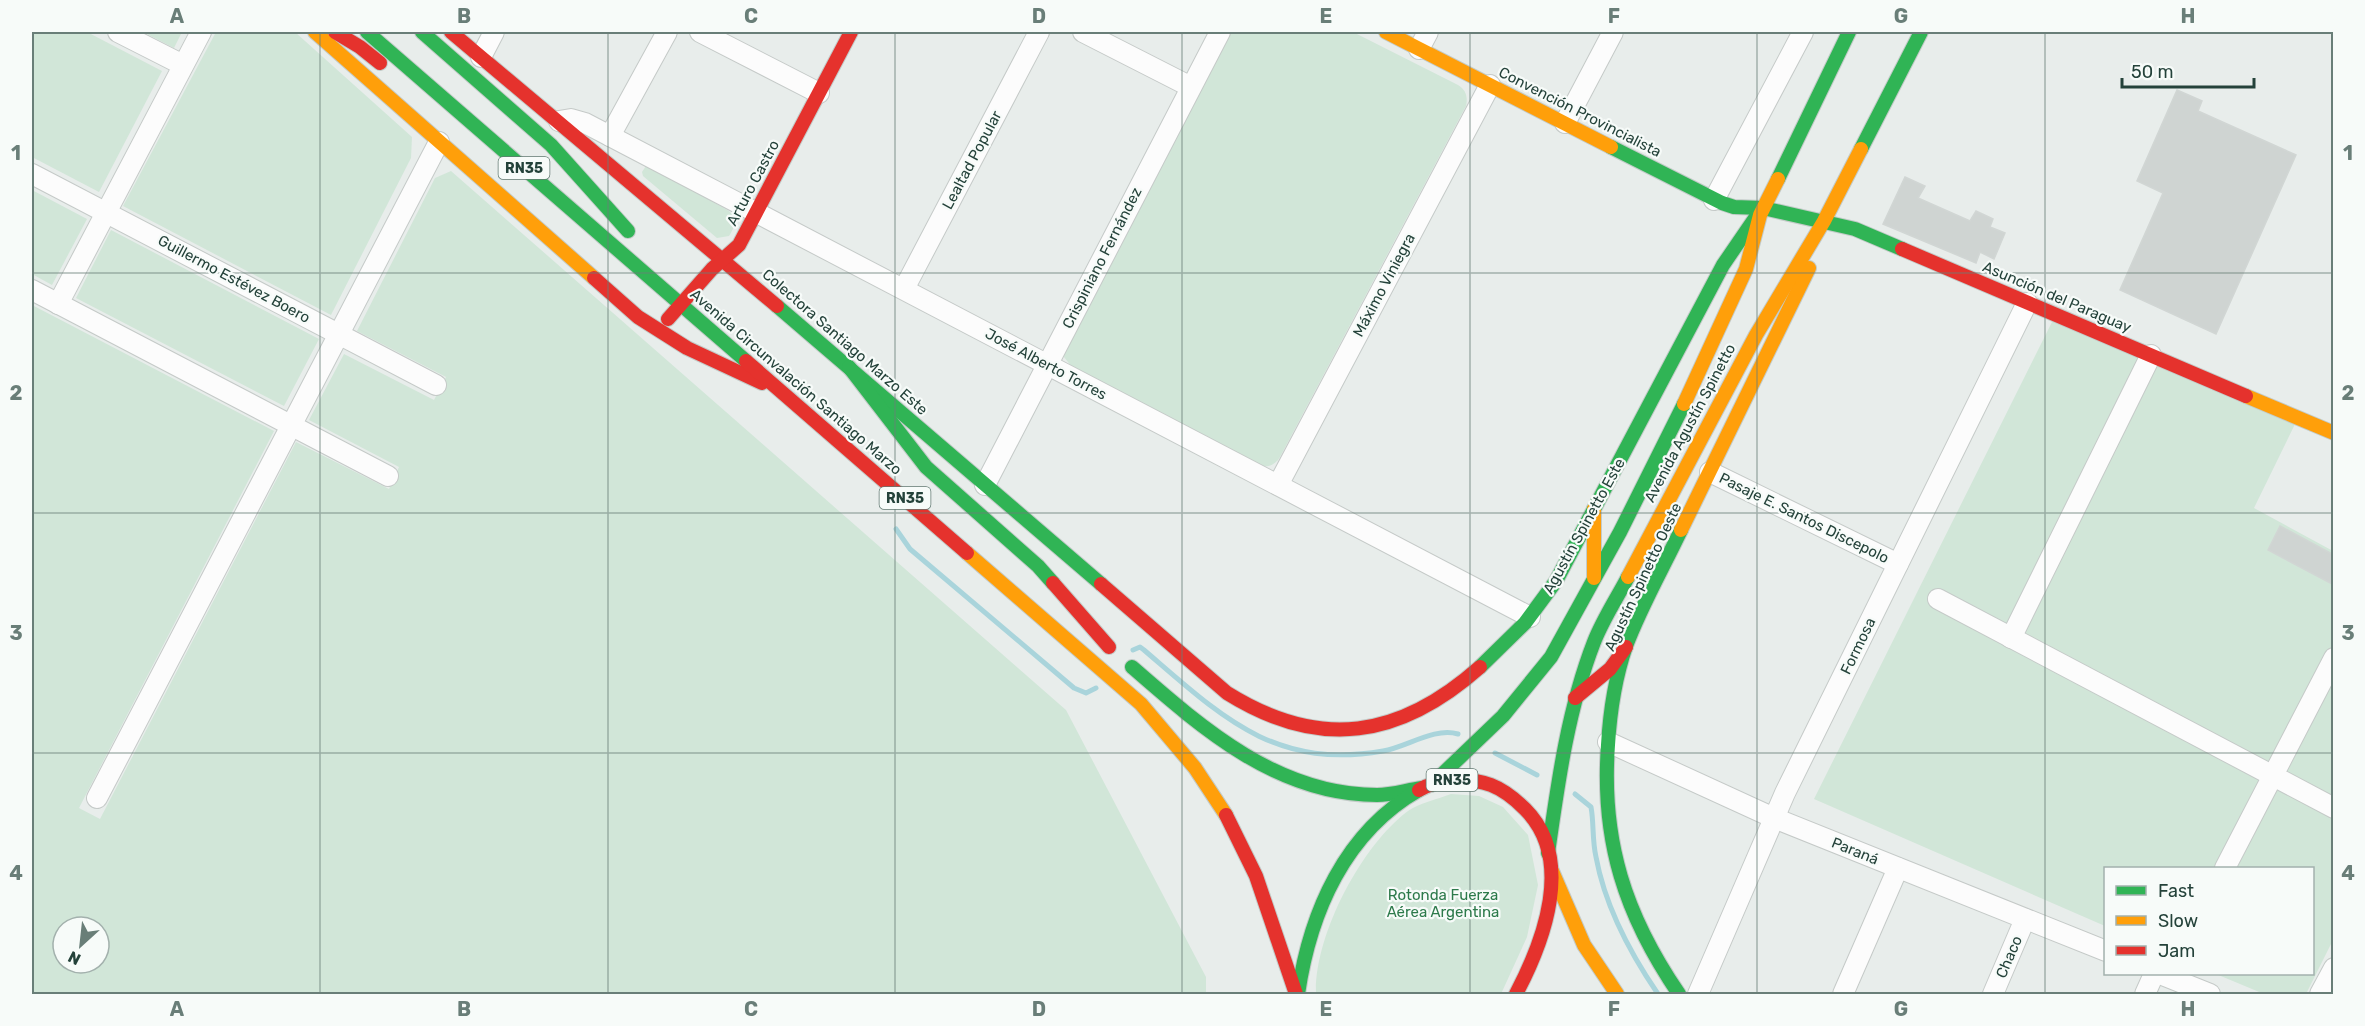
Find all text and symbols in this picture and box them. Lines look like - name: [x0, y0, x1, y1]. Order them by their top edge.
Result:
- text: A: [170, 4, 185, 28]
- text: B: [457, 4, 471, 28]
- text: C: [744, 4, 758, 28]
- text: D: [1032, 4, 1046, 28]
- text: E: [1320, 4, 1332, 28]
- text: F: [1608, 4, 1620, 28]
- text: G: [1894, 4, 1908, 28]
- text: H: [2181, 4, 2195, 28]
- scale bar: [2122, 51, 2254, 89]
- text: 50 m: [2131, 61, 2174, 83]
- street label: Convención Provincialista: [1496, 63, 1664, 161]
- street label: Lealtad Popular: [938, 107, 1006, 212]
- street label: Arturo Castro: [723, 137, 783, 229]
- text: 1: [11, 141, 21, 165]
- text: 1: [2343, 141, 2353, 165]
- road number: RN35: [498, 157, 550, 179]
- street label: Crispiniano Fernández: [1059, 184, 1146, 332]
- street label: Máximo Viniegra: [1349, 230, 1419, 340]
- street label: Guillermo Estévez Boero: [155, 231, 313, 327]
- street label: Asunción del Paraguay: [1980, 258, 2134, 336]
- street label: Colectora Santiago Marzo Este: [759, 265, 931, 419]
- street label: Avenida Circunvalación Santiago Marzo: [687, 285, 905, 479]
- street label: José Alberto Torres: [982, 324, 1110, 404]
- street label: Avenida Agustín Spinetto: [1641, 341, 1739, 505]
- text: 2: [10, 381, 23, 405]
- text: 2: [2342, 381, 2355, 405]
- street label: Agustín Spinetto Este: [1539, 455, 1629, 597]
- street label: Pasaje E. Santos Discepolo: [1716, 469, 1892, 567]
- road number: RN35: [880, 487, 930, 509]
- street label: Agustín Spinetto Oeste: [1601, 500, 1685, 654]
- street label: Formosa: [1837, 615, 1879, 677]
- text: 3: [9, 621, 23, 645]
- text: 3: [2341, 621, 2355, 645]
- road number: RN35: [1426, 769, 1478, 791]
- street label: Paraná: [1829, 833, 1881, 869]
- text: 4: [9, 861, 23, 885]
- text: 4: [2341, 861, 2355, 885]
- legend: [2104, 867, 2314, 975]
- text: Fast: [2158, 880, 2194, 902]
- park label: Rotonda Fuerza Aérea Argentina: [1387, 886, 1499, 921]
- text: Slow: [2158, 910, 2198, 932]
- north arrow: [51, 915, 111, 975]
- street label: Chaco: [1992, 933, 2026, 981]
- text: Jam: [2158, 940, 2195, 962]
- text: N: [65, 947, 84, 969]
- text: A: [170, 997, 185, 1021]
- text: B: [457, 997, 471, 1021]
- text: C: [744, 997, 758, 1021]
- text: D: [1032, 997, 1046, 1021]
- text: E: [1320, 997, 1332, 1021]
- text: F: [1608, 997, 1620, 1021]
- text: G: [1894, 997, 1908, 1021]
- text: H: [2181, 997, 2195, 1021]

